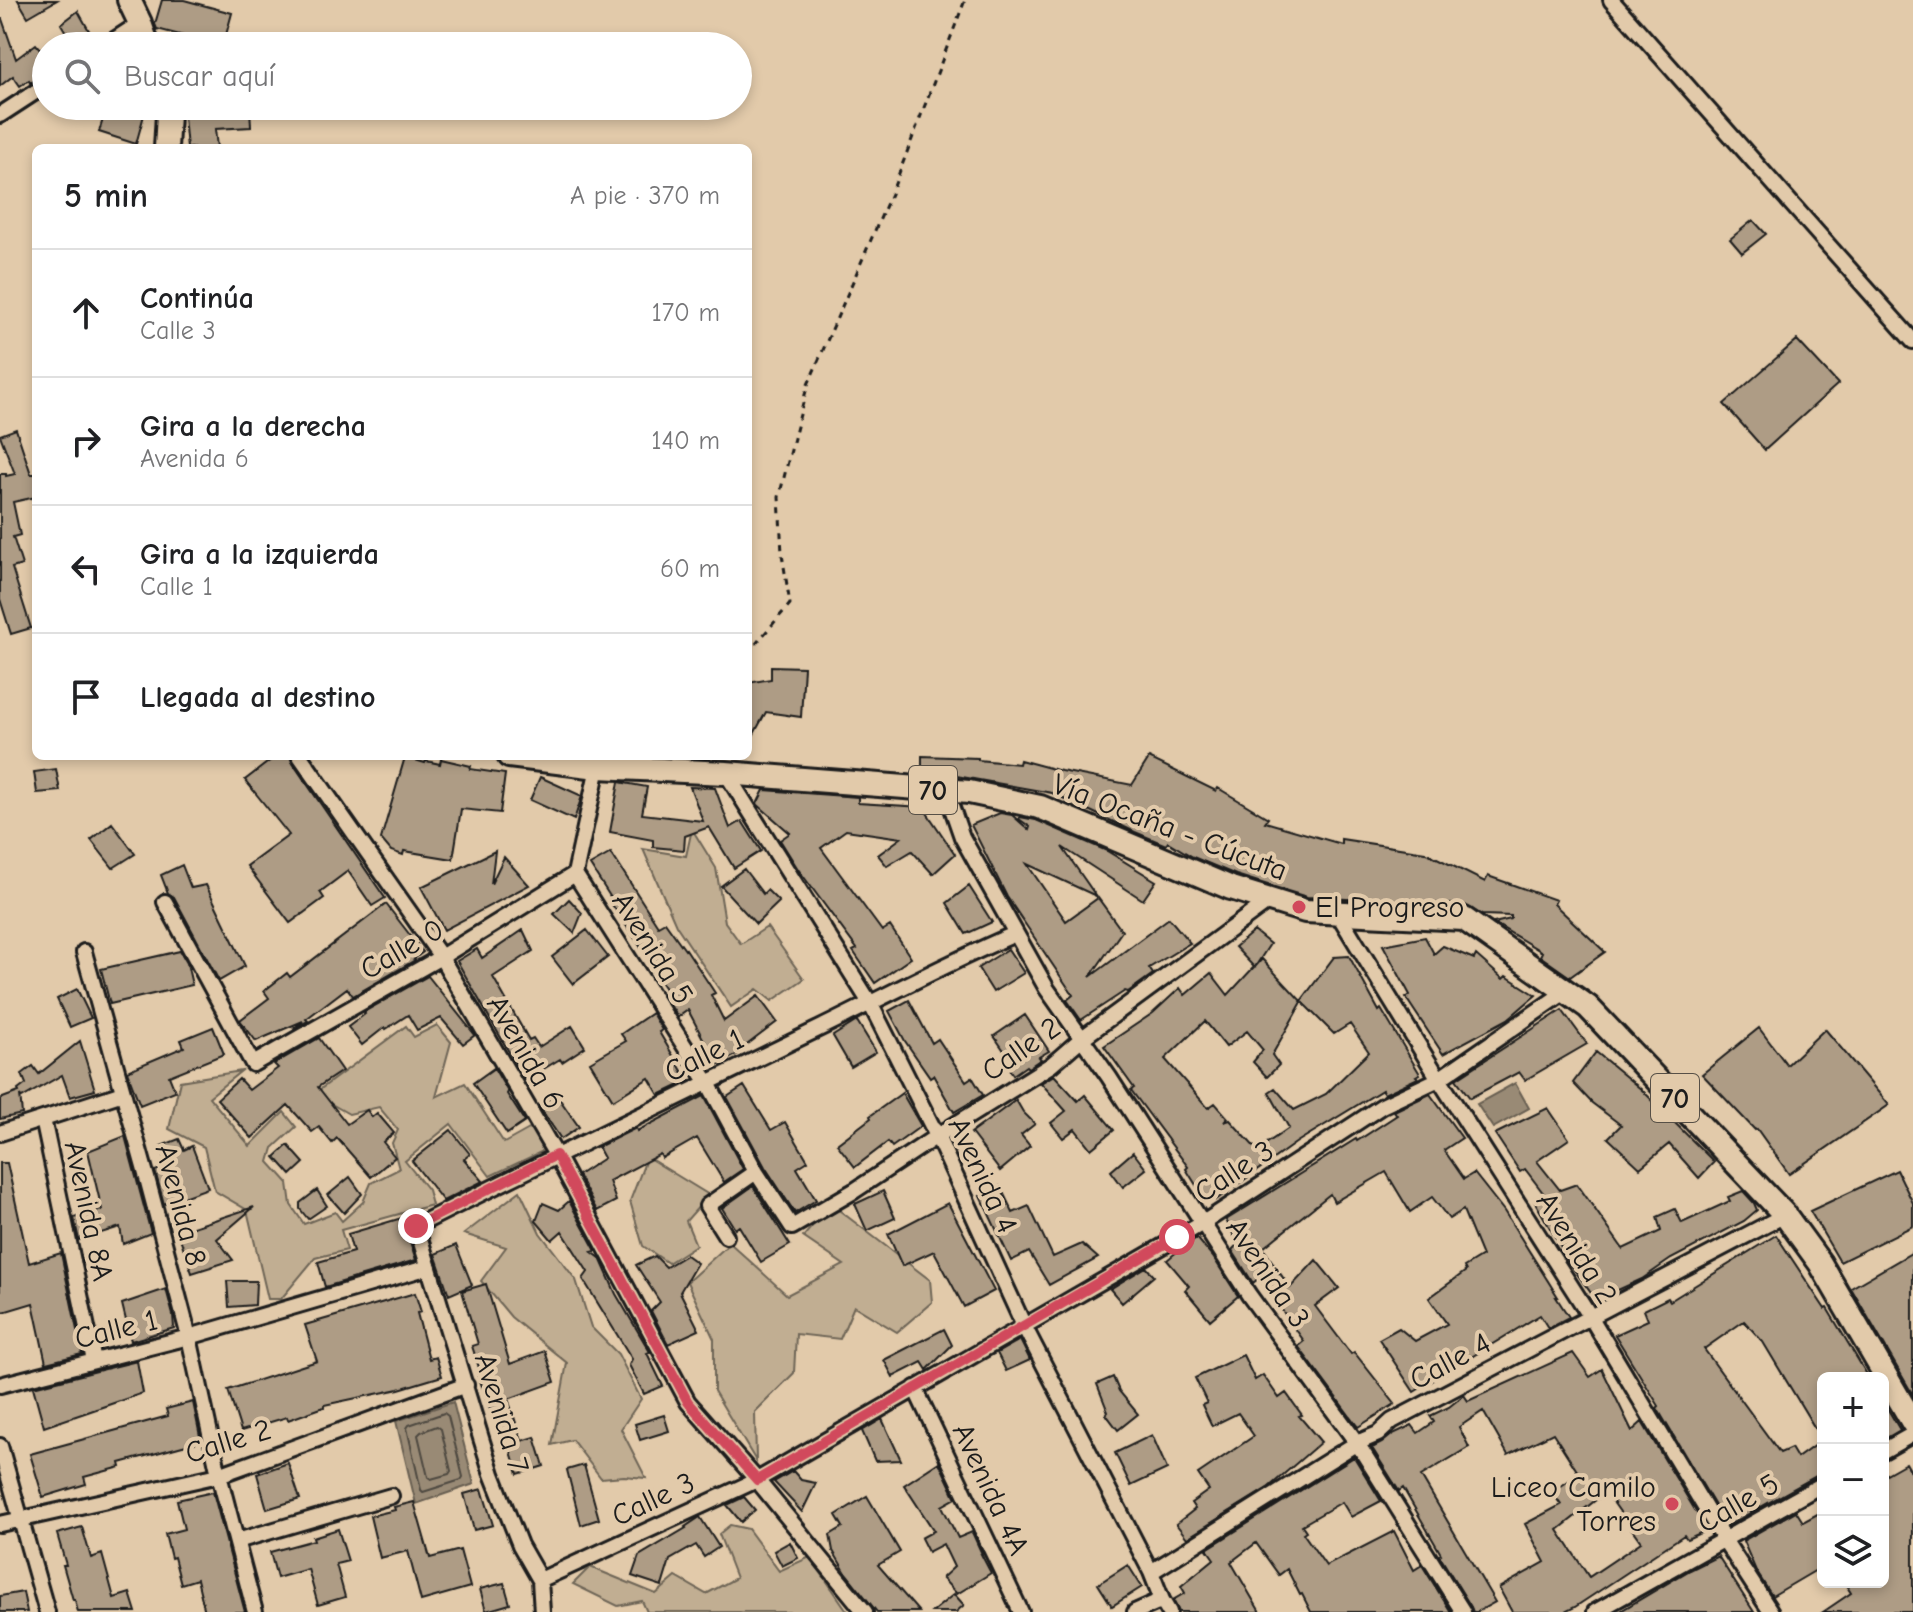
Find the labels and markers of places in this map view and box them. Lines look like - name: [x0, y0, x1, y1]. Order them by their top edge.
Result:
- place label: El Progreso: [1315, 890, 1464, 925]
- marker: El Progreso: [1290, 898, 1308, 916]
- place label: Liceo Camilo Torres: [1491, 1470, 1656, 1539]
- marker: Liceo Camilo Torres: [1663, 1495, 1681, 1513]

